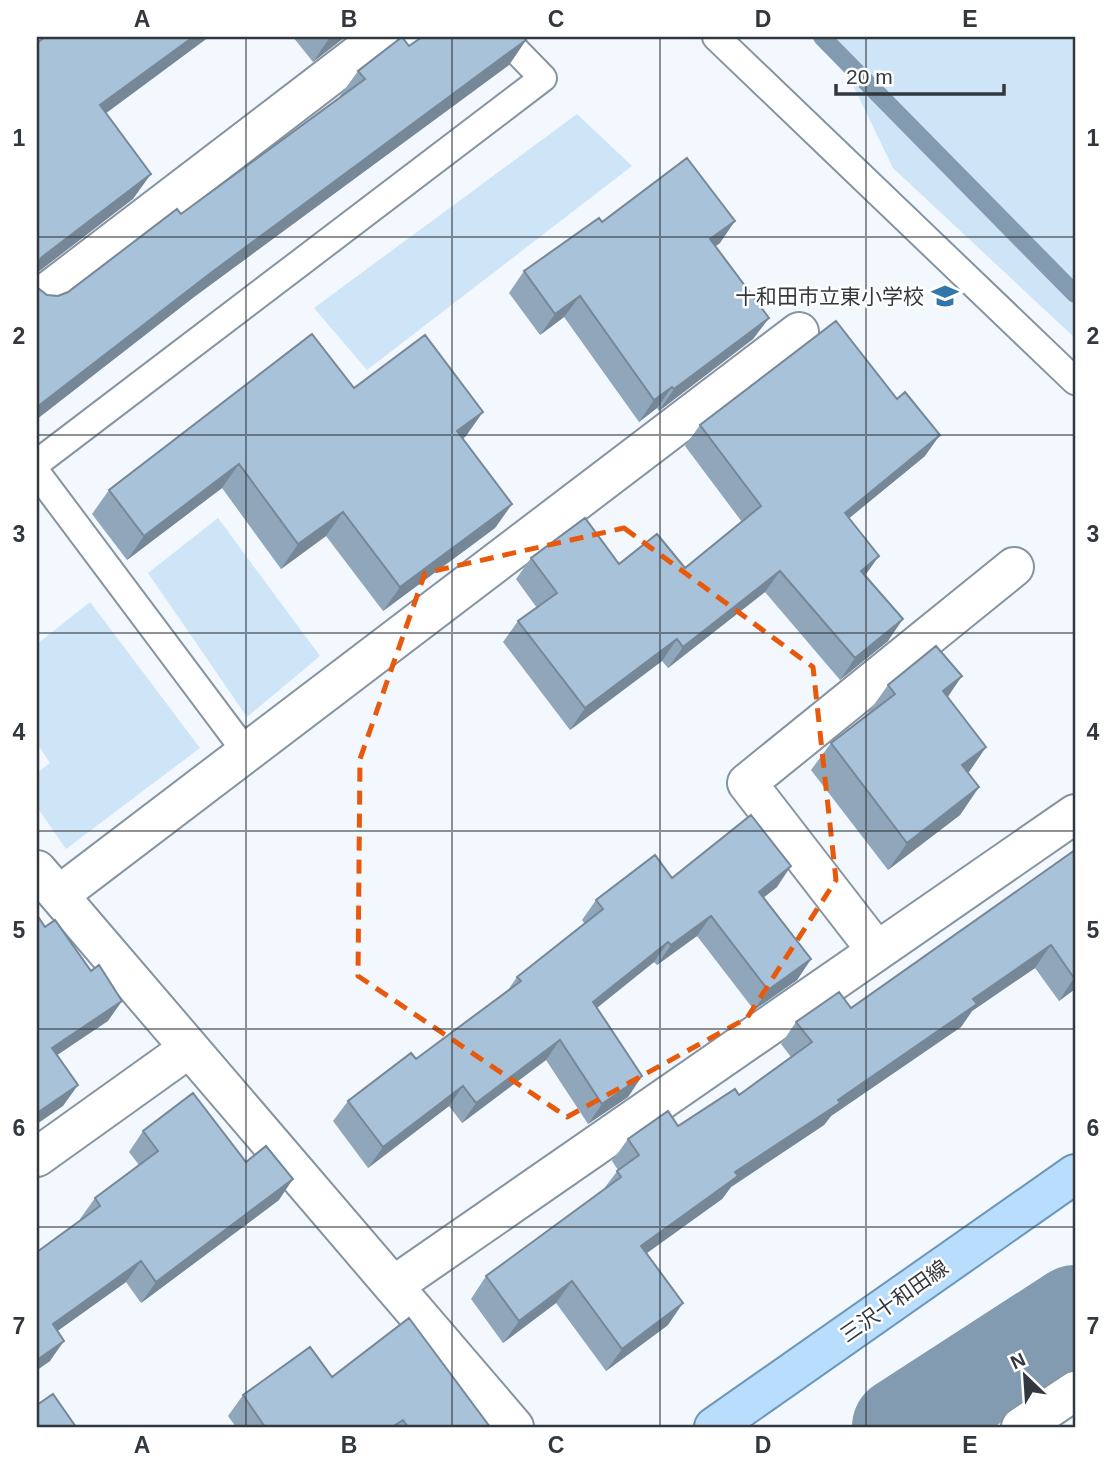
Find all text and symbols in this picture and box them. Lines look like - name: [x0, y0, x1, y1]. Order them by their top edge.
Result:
- text: A: [134, 6, 150, 32]
- text: B: [341, 6, 357, 32]
- text: C: [548, 6, 564, 32]
- text: D: [755, 6, 771, 32]
- text: E: [962, 6, 978, 32]
- scale bar: [836, 52, 1004, 96]
- text: 20 m: [846, 65, 893, 88]
- text: 1: [13, 125, 26, 151]
- text: 1: [1087, 125, 1100, 151]
- school or university icon: 十和田市立東小学校: [930, 281, 960, 311]
- place label: 十和田市立東小学校: [735, 285, 924, 308]
- text: 2: [13, 323, 25, 349]
- text: 2: [1087, 323, 1099, 349]
- text: 3: [13, 521, 25, 547]
- text: 3: [1087, 521, 1099, 547]
- text: 4: [13, 719, 26, 745]
- text: 4: [1087, 719, 1100, 745]
- text: 5: [13, 917, 26, 943]
- text: 5: [1087, 917, 1100, 943]
- text: 6: [13, 1115, 25, 1141]
- text: 6: [1087, 1115, 1099, 1141]
- street label: 三沢十和田線: [836, 1255, 952, 1347]
- text: 7: [13, 1313, 25, 1339]
- text: 7: [1087, 1313, 1099, 1339]
- north arrow: [990, 1342, 1060, 1412]
- text: N: [1007, 1349, 1029, 1373]
- text: A: [134, 1432, 150, 1458]
- text: B: [341, 1432, 357, 1458]
- text: C: [548, 1432, 564, 1458]
- text: D: [755, 1432, 771, 1458]
- text: E: [962, 1432, 978, 1458]

